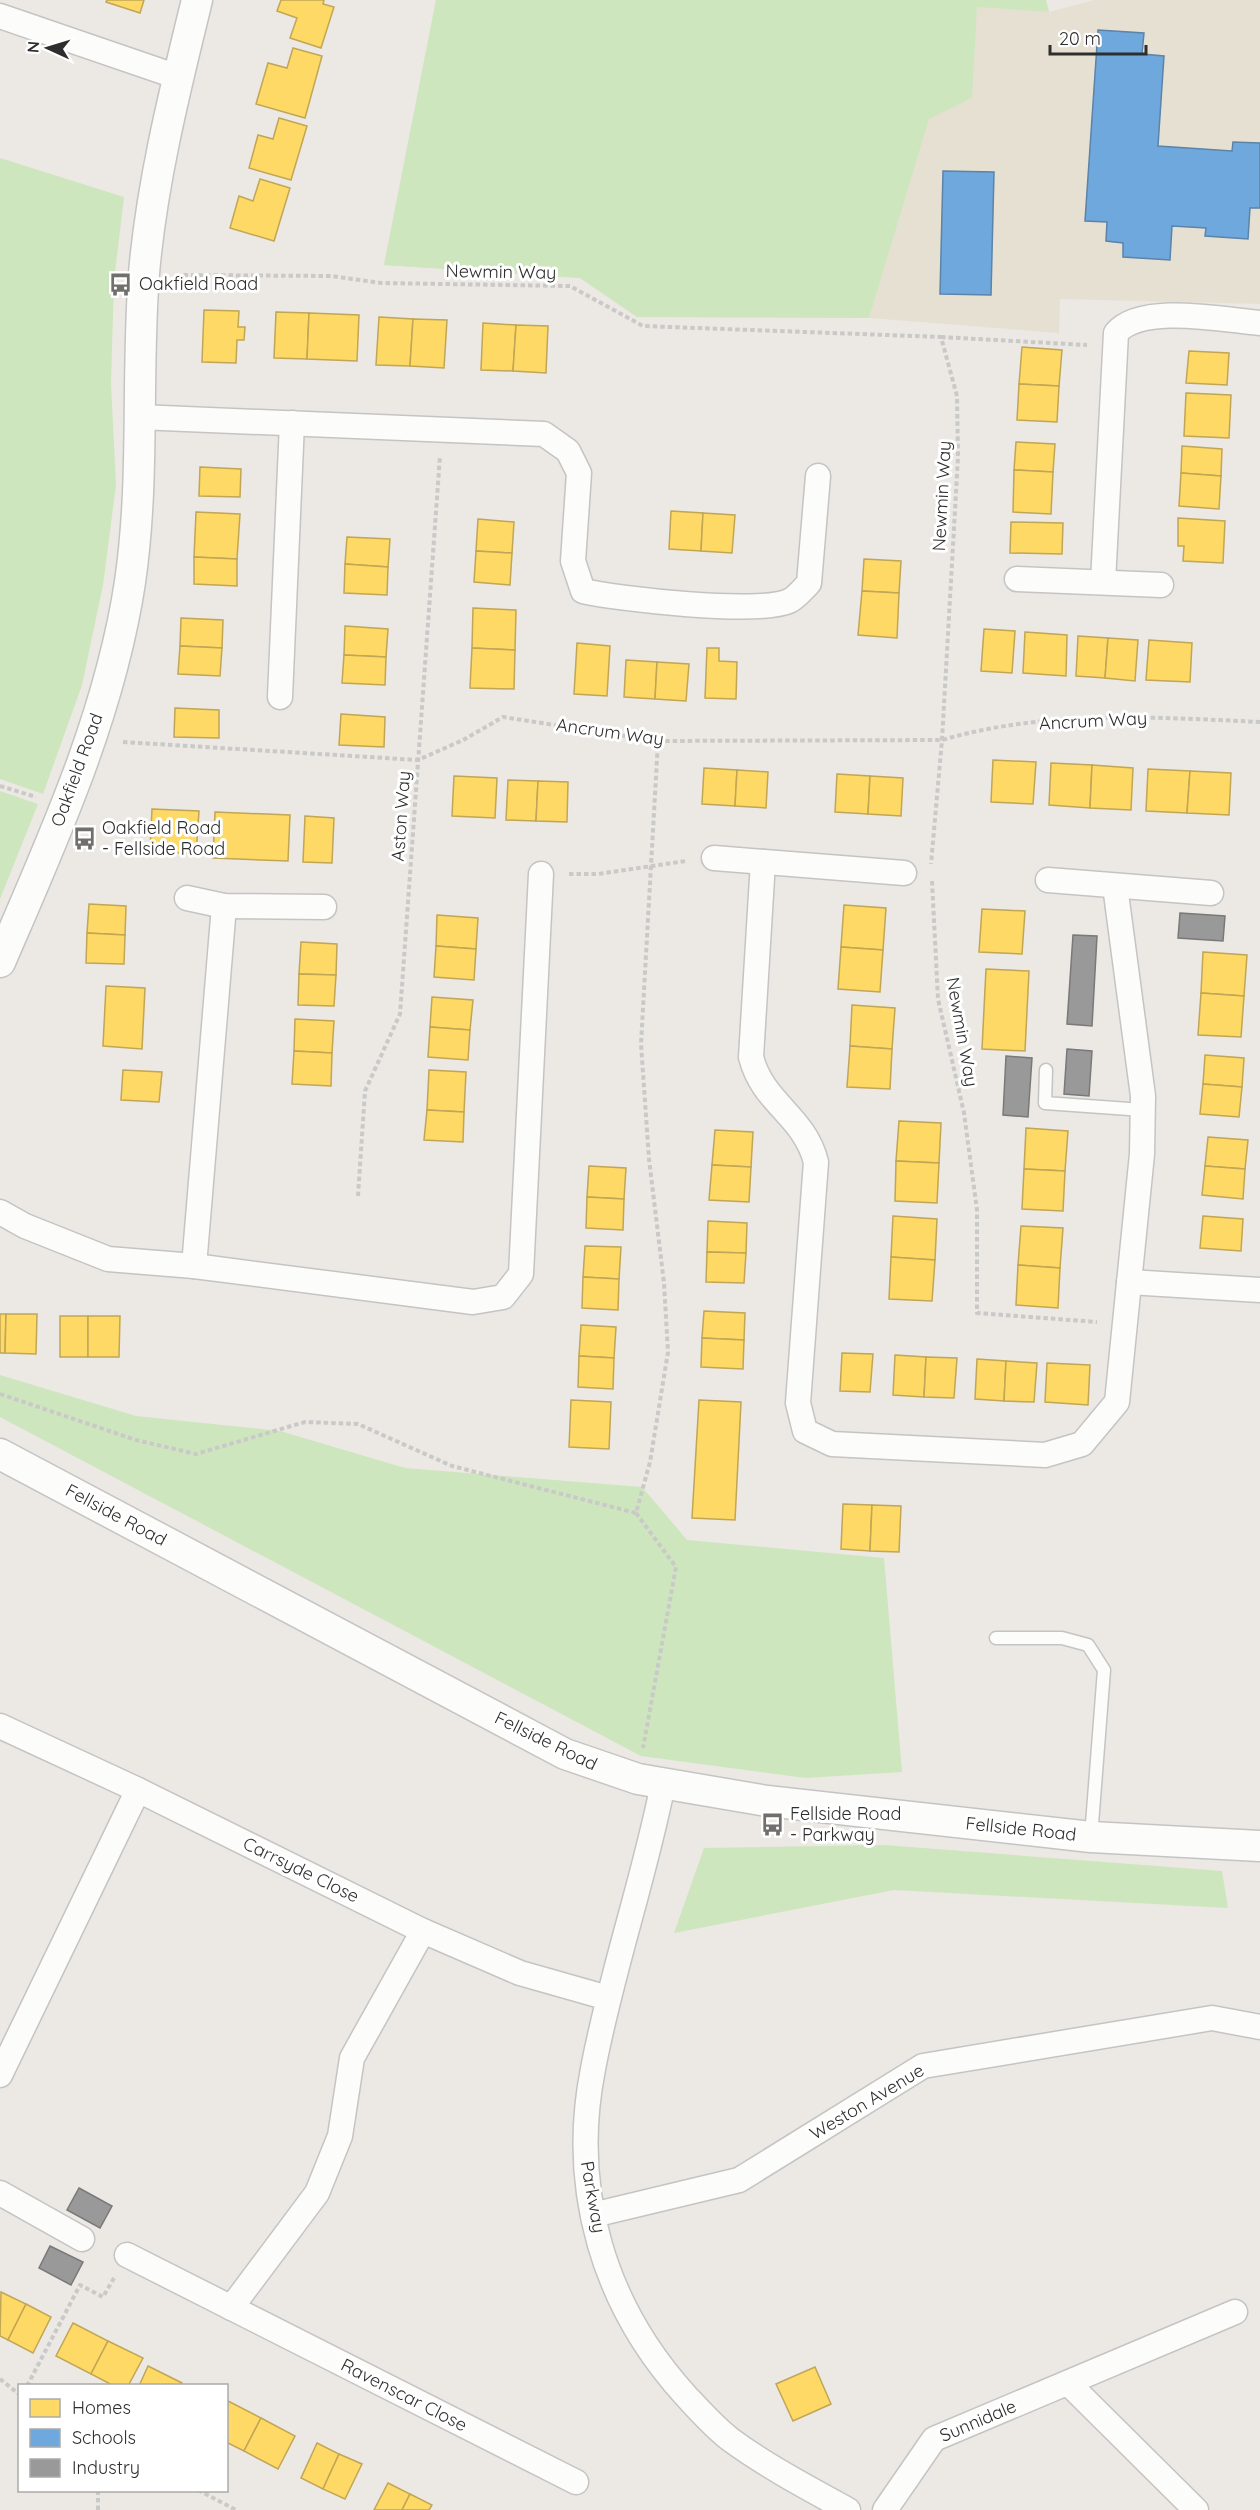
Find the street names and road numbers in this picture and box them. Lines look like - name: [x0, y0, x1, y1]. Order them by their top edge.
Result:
- street label: Newmin Way: [445, 259, 557, 284]
- street label: Newmin Way: [927, 440, 956, 552]
- street label: Ancrum Way: [1038, 706, 1148, 735]
- street label: Oakfield Road: [45, 710, 108, 830]
- street label: Ancrum Way: [555, 713, 665, 750]
- street label: Aston Way: [386, 770, 415, 862]
- street label: Newmin Way: [942, 975, 983, 1088]
- street label: Fellside Road: [62, 1478, 171, 1551]
- street label: Fellside Road: [491, 1706, 601, 1775]
- street label: Fellside Road: [964, 1811, 1078, 1846]
- street label: Carrsyde Close: [239, 1832, 363, 1908]
- street label: Weston Avenue: [805, 2058, 928, 2145]
- street label: Parkway: [576, 2159, 611, 2235]
- street label: Ravenscar Close: [337, 2353, 471, 2436]
- street label: Sunnidale: [936, 2394, 1020, 2447]

